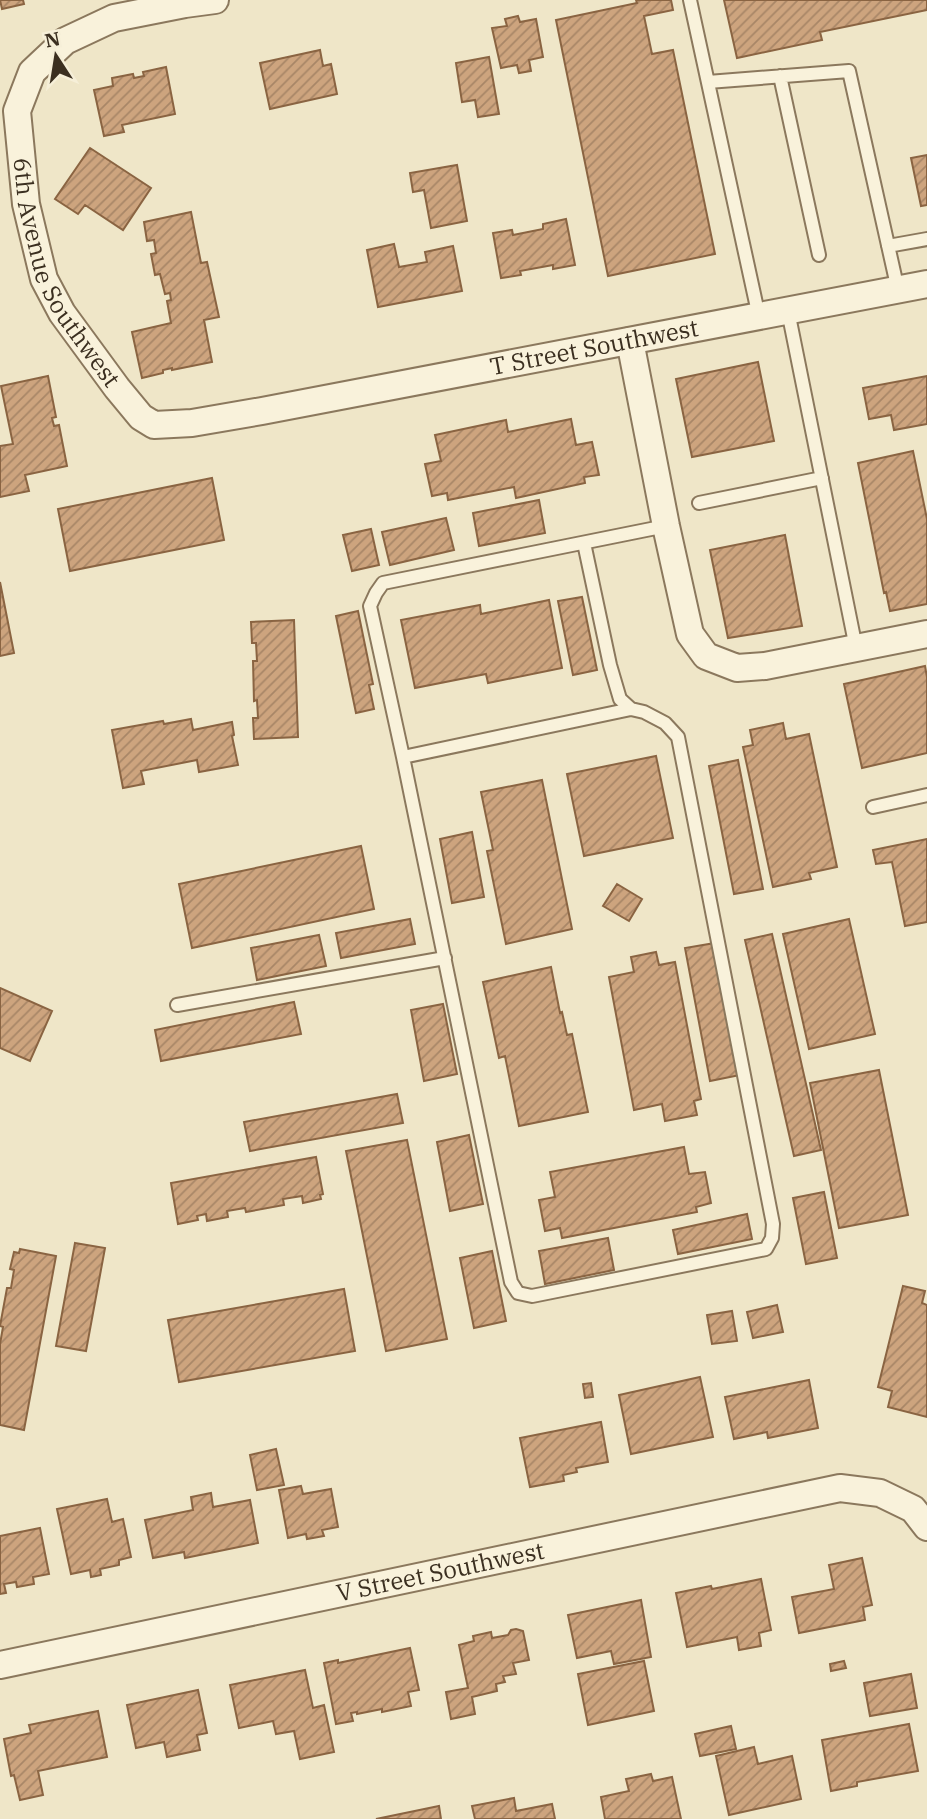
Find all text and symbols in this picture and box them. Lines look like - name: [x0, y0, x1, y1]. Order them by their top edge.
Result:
- north arrow: [21, 21, 91, 91]
- text: N: [43, 26, 62, 53]
- street label: 6th Avenue Southwest: [7, 156, 128, 393]
- street label: T Street Southwest: [487, 311, 701, 382]
- street label: V Street Southwest: [333, 1534, 547, 1609]

